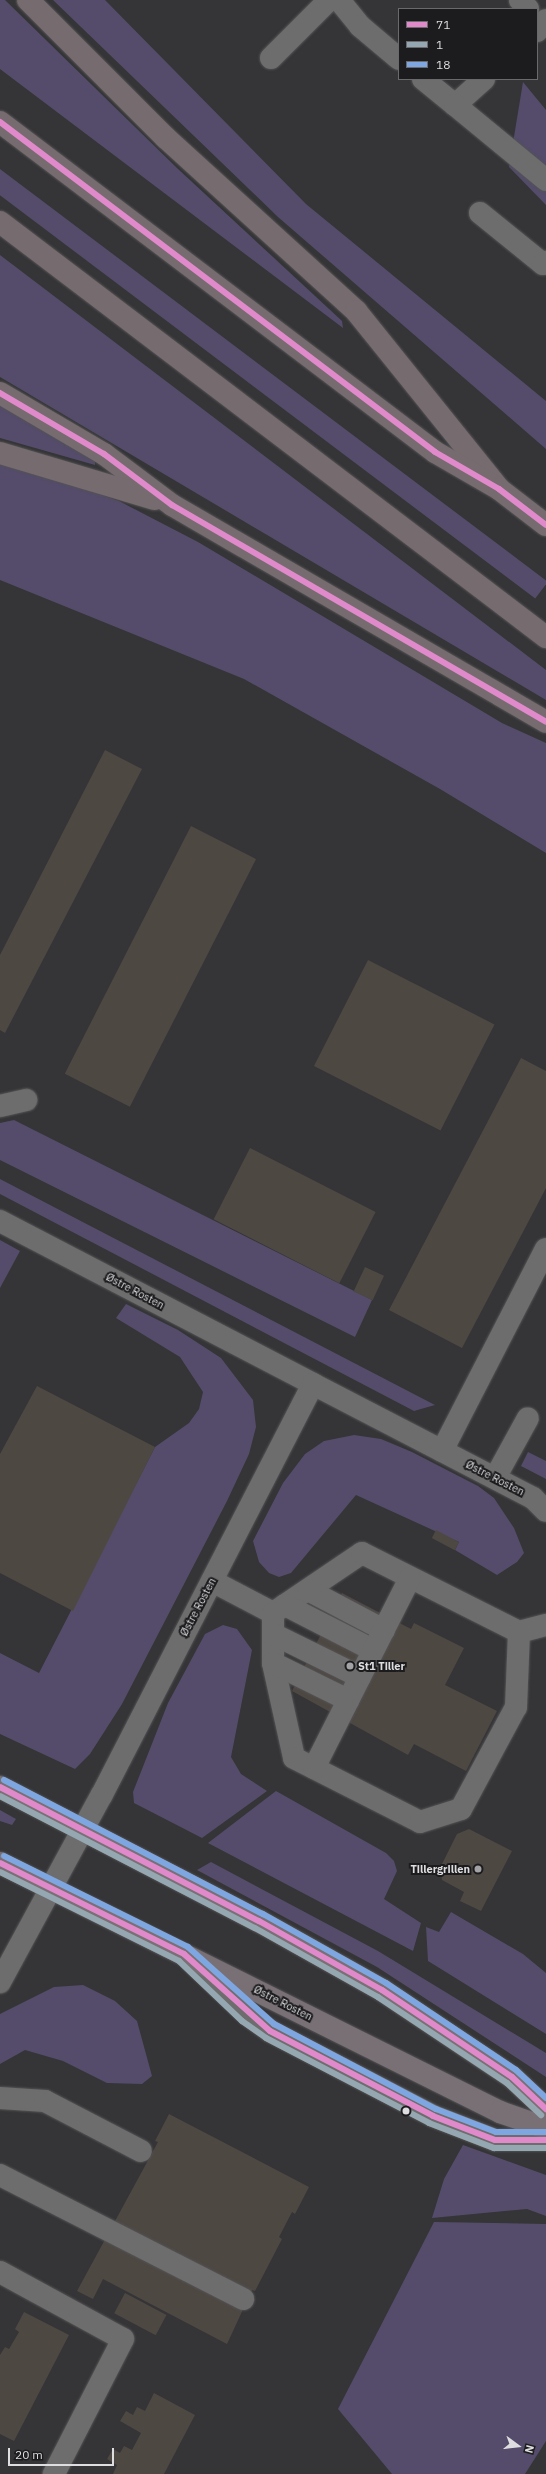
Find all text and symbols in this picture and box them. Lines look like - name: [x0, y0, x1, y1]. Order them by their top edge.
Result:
- legend: [398, 8, 538, 80]
- text: 71: [436, 17, 450, 32]
- text: 1: [436, 37, 443, 52]
- text: 18: [436, 57, 450, 72]
- street label: Østre Rosten: [104, 1270, 166, 1312]
- street label: Østre Rosten: [464, 1458, 526, 1498]
- street label: Østre Rosten: [177, 1576, 219, 1638]
- place label: St1 Tiller: [358, 1659, 405, 1673]
- marker: St1 Tiller: [345, 1661, 355, 1671]
- place label: Tillergrillen: [410, 1862, 470, 1876]
- marker: Tillergrillen: [473, 1864, 483, 1874]
- street label: Østre Rosten: [252, 1983, 314, 2023]
- unlabelled marker: [401, 2106, 411, 2116]
- north arrow: [498, 2426, 538, 2466]
- scale bar: [10, 2440, 116, 2466]
- text: N: [522, 2443, 537, 2455]
- text: 20 m: [15, 2447, 43, 2462]

